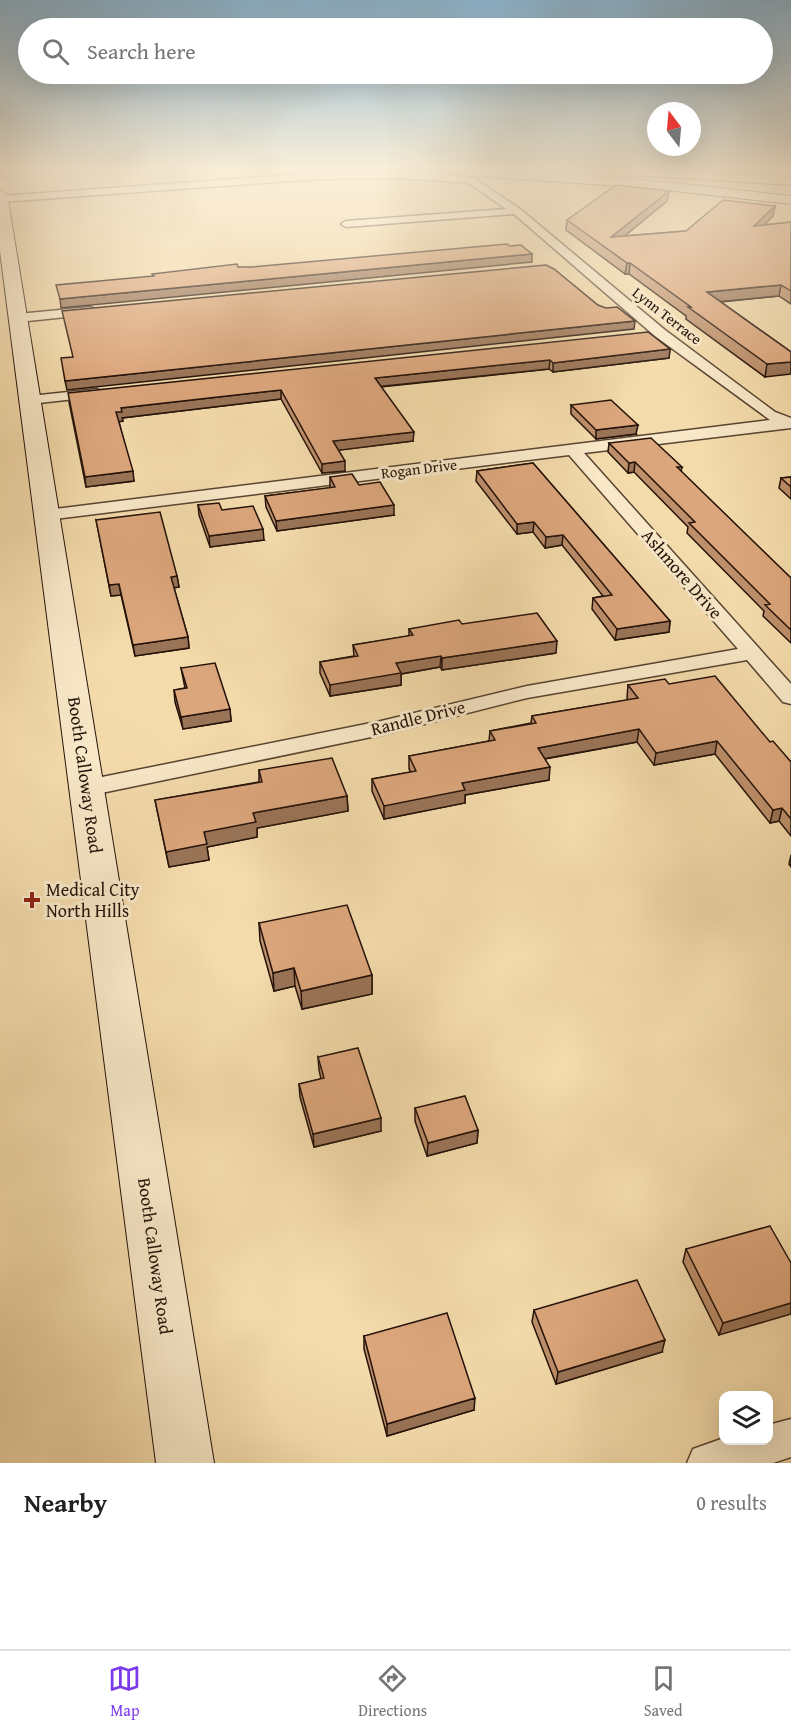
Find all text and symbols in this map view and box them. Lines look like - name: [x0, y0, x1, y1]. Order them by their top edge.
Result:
- search box: [18, 18, 773, 84]
- icon: search: [39, 35, 72, 68]
- text: Search here: [87, 35, 196, 67]
- north arrow: [647, 102, 701, 156]
- street label: Lynn Terrace: [628, 282, 706, 349]
- street label: Rogan Drive: [380, 453, 458, 484]
- street label: Ashmore Drive: [635, 523, 729, 625]
- street label: Randle Drive: [368, 693, 468, 742]
- street label: Booth Calloway Road: [61, 695, 110, 855]
- place label: Medical City North Hills: [46, 876, 140, 924]
- marker: Medical City North Hills: [23, 891, 41, 909]
- street label: Booth Calloway Road: [131, 1176, 180, 1336]
- map controls: [719, 1391, 773, 1445]
- button: layers: [719, 1391, 773, 1445]
- text: Nearby: [24, 1483, 107, 1522]
- text: 0 results: [696, 1488, 767, 1517]
- tab: Map: [108, 1662, 141, 1722]
- tab: Directions: [358, 1662, 427, 1722]
- tab: Saved: [644, 1662, 683, 1722]

